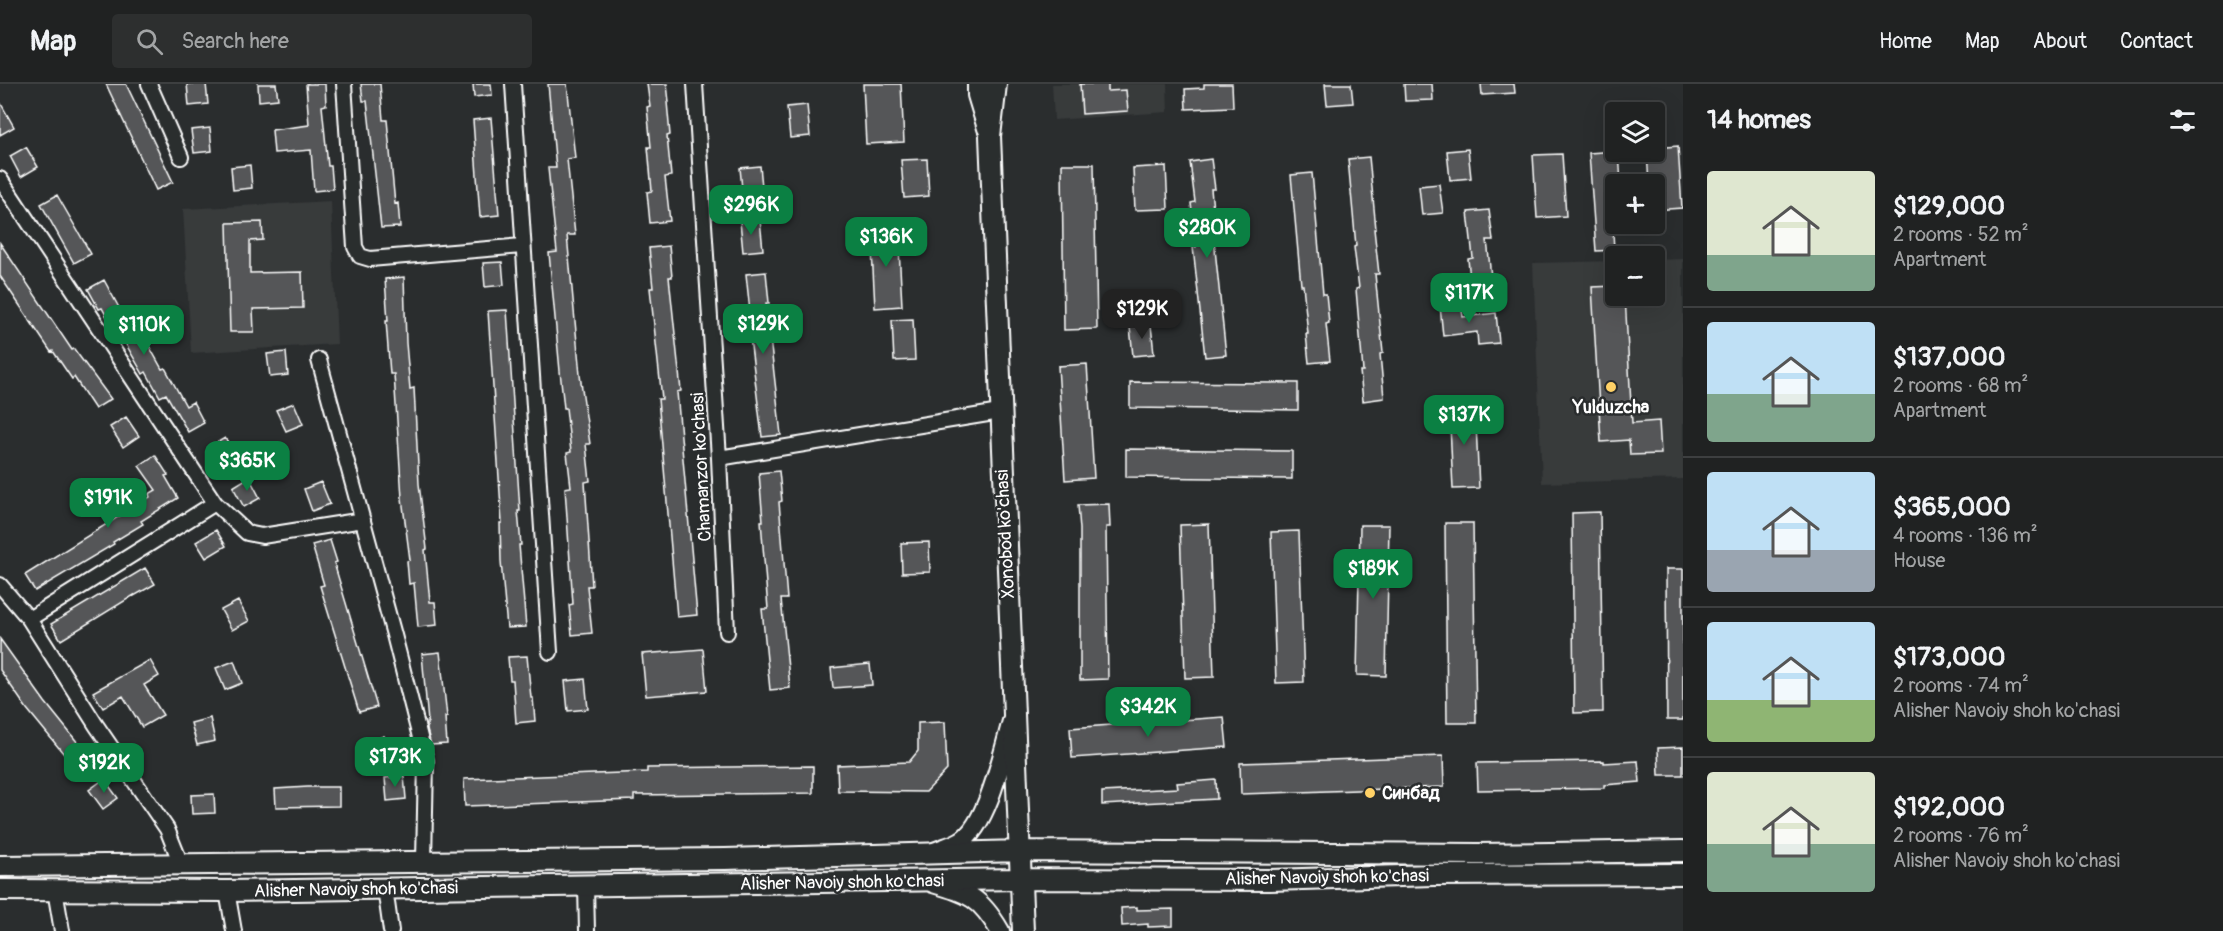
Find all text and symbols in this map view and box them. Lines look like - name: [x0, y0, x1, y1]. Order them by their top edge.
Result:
- search box: [112, 14, 532, 68]
- text: Map: [30, 24, 76, 59]
- icon: search: [133, 25, 166, 58]
- text: Search here: [181, 27, 289, 55]
- text: Home: [1879, 28, 1932, 55]
- text: Map: [1965, 28, 2000, 55]
- text: About: [2033, 28, 2087, 55]
- text: Contact: [2120, 28, 2193, 55]
- map controls: [1605, 102, 1665, 306]
- button: layers: [1605, 102, 1665, 162]
- text: 14 homes: [1707, 104, 1811, 136]
- icon: filters: [2166, 104, 2199, 137]
- button: +: [1605, 174, 1665, 234]
- pin: $296K: [709, 185, 793, 236]
- text: $129,000: [1893, 190, 2005, 222]
- text: $296K: [723, 192, 779, 217]
- icon: home: [1755, 195, 1827, 267]
- pin: $280K: [1165, 208, 1249, 259]
- text: $280K: [1178, 215, 1236, 240]
- pin: $136K: [844, 217, 928, 268]
- text: 2 rooms · 52 m²: [1893, 222, 2029, 247]
- text: $136K: [859, 224, 913, 249]
- button: −: [1605, 246, 1665, 306]
- text: Apartment: [1893, 247, 1986, 272]
- pin: $117K: [1427, 273, 1511, 324]
- text: $117K: [1444, 280, 1494, 305]
- pin: $129K: [1100, 289, 1184, 340]
- text: $129K: [1116, 296, 1168, 321]
- pin: $129K: [721, 304, 805, 355]
- pin: $110K: [102, 305, 186, 356]
- text: $129K: [737, 311, 789, 336]
- text: $110K: [118, 312, 170, 337]
- text: $137,000: [1893, 341, 2005, 373]
- icon: home: [1755, 346, 1827, 418]
- text: 2 rooms · 68 m²: [1893, 373, 2028, 398]
- marker: Yulduzcha: [1604, 380, 1618, 394]
- street label: Chamanzor ko'chasi: [686, 392, 717, 542]
- pin: $137K: [1422, 395, 1506, 446]
- place label: Yulduzcha: [1572, 396, 1650, 419]
- text: Apartment: [1893, 398, 1986, 423]
- text: $137K: [1438, 402, 1490, 427]
- pin: $365K: [205, 441, 289, 492]
- text: $365K: [219, 448, 275, 473]
- street label: Xonobod ko'chasi: [991, 469, 1020, 599]
- pin: $191K: [66, 478, 150, 529]
- text: $191K: [84, 485, 132, 510]
- text: $365,000: [1893, 491, 2011, 523]
- icon: home: [1755, 496, 1827, 568]
- text: 4 rooms · 136 m²: [1893, 523, 2038, 548]
- text: House: [1893, 548, 1945, 573]
- pin: $189K: [1331, 549, 1415, 600]
- text: $189K: [1347, 556, 1399, 581]
- text: $173,000: [1893, 641, 2005, 673]
- icon: home: [1755, 646, 1827, 718]
- text: 2 rooms · 74 m²: [1893, 673, 2029, 698]
- pin: $342K: [1106, 687, 1190, 738]
- text: $342K: [1120, 694, 1176, 719]
- text: Alisher Navoiy shoh ko'chasi: [1893, 698, 2120, 723]
- pin: $173K: [353, 737, 437, 788]
- pin: $192K: [62, 743, 146, 794]
- text: $173K: [369, 744, 421, 769]
- text: $192K: [78, 750, 130, 775]
- place label: Синбад: [1382, 782, 1440, 805]
- marker: Синбад: [1363, 786, 1377, 800]
- text: $192,000: [1893, 791, 2005, 823]
- icon: home: [1755, 796, 1827, 868]
- text: 2 rooms · 76 m²: [1893, 823, 2029, 848]
- text: Alisher Navoiy shoh ko'chasi: [1893, 848, 2120, 873]
- street label: Alisher Navoiy shoh ko'chasi: [1225, 864, 1429, 891]
- street label: Alisher Navoiy shoh ko'chasi: [740, 869, 944, 896]
- street label: Alisher Navoiy shoh ko'chasi: [254, 876, 458, 903]

